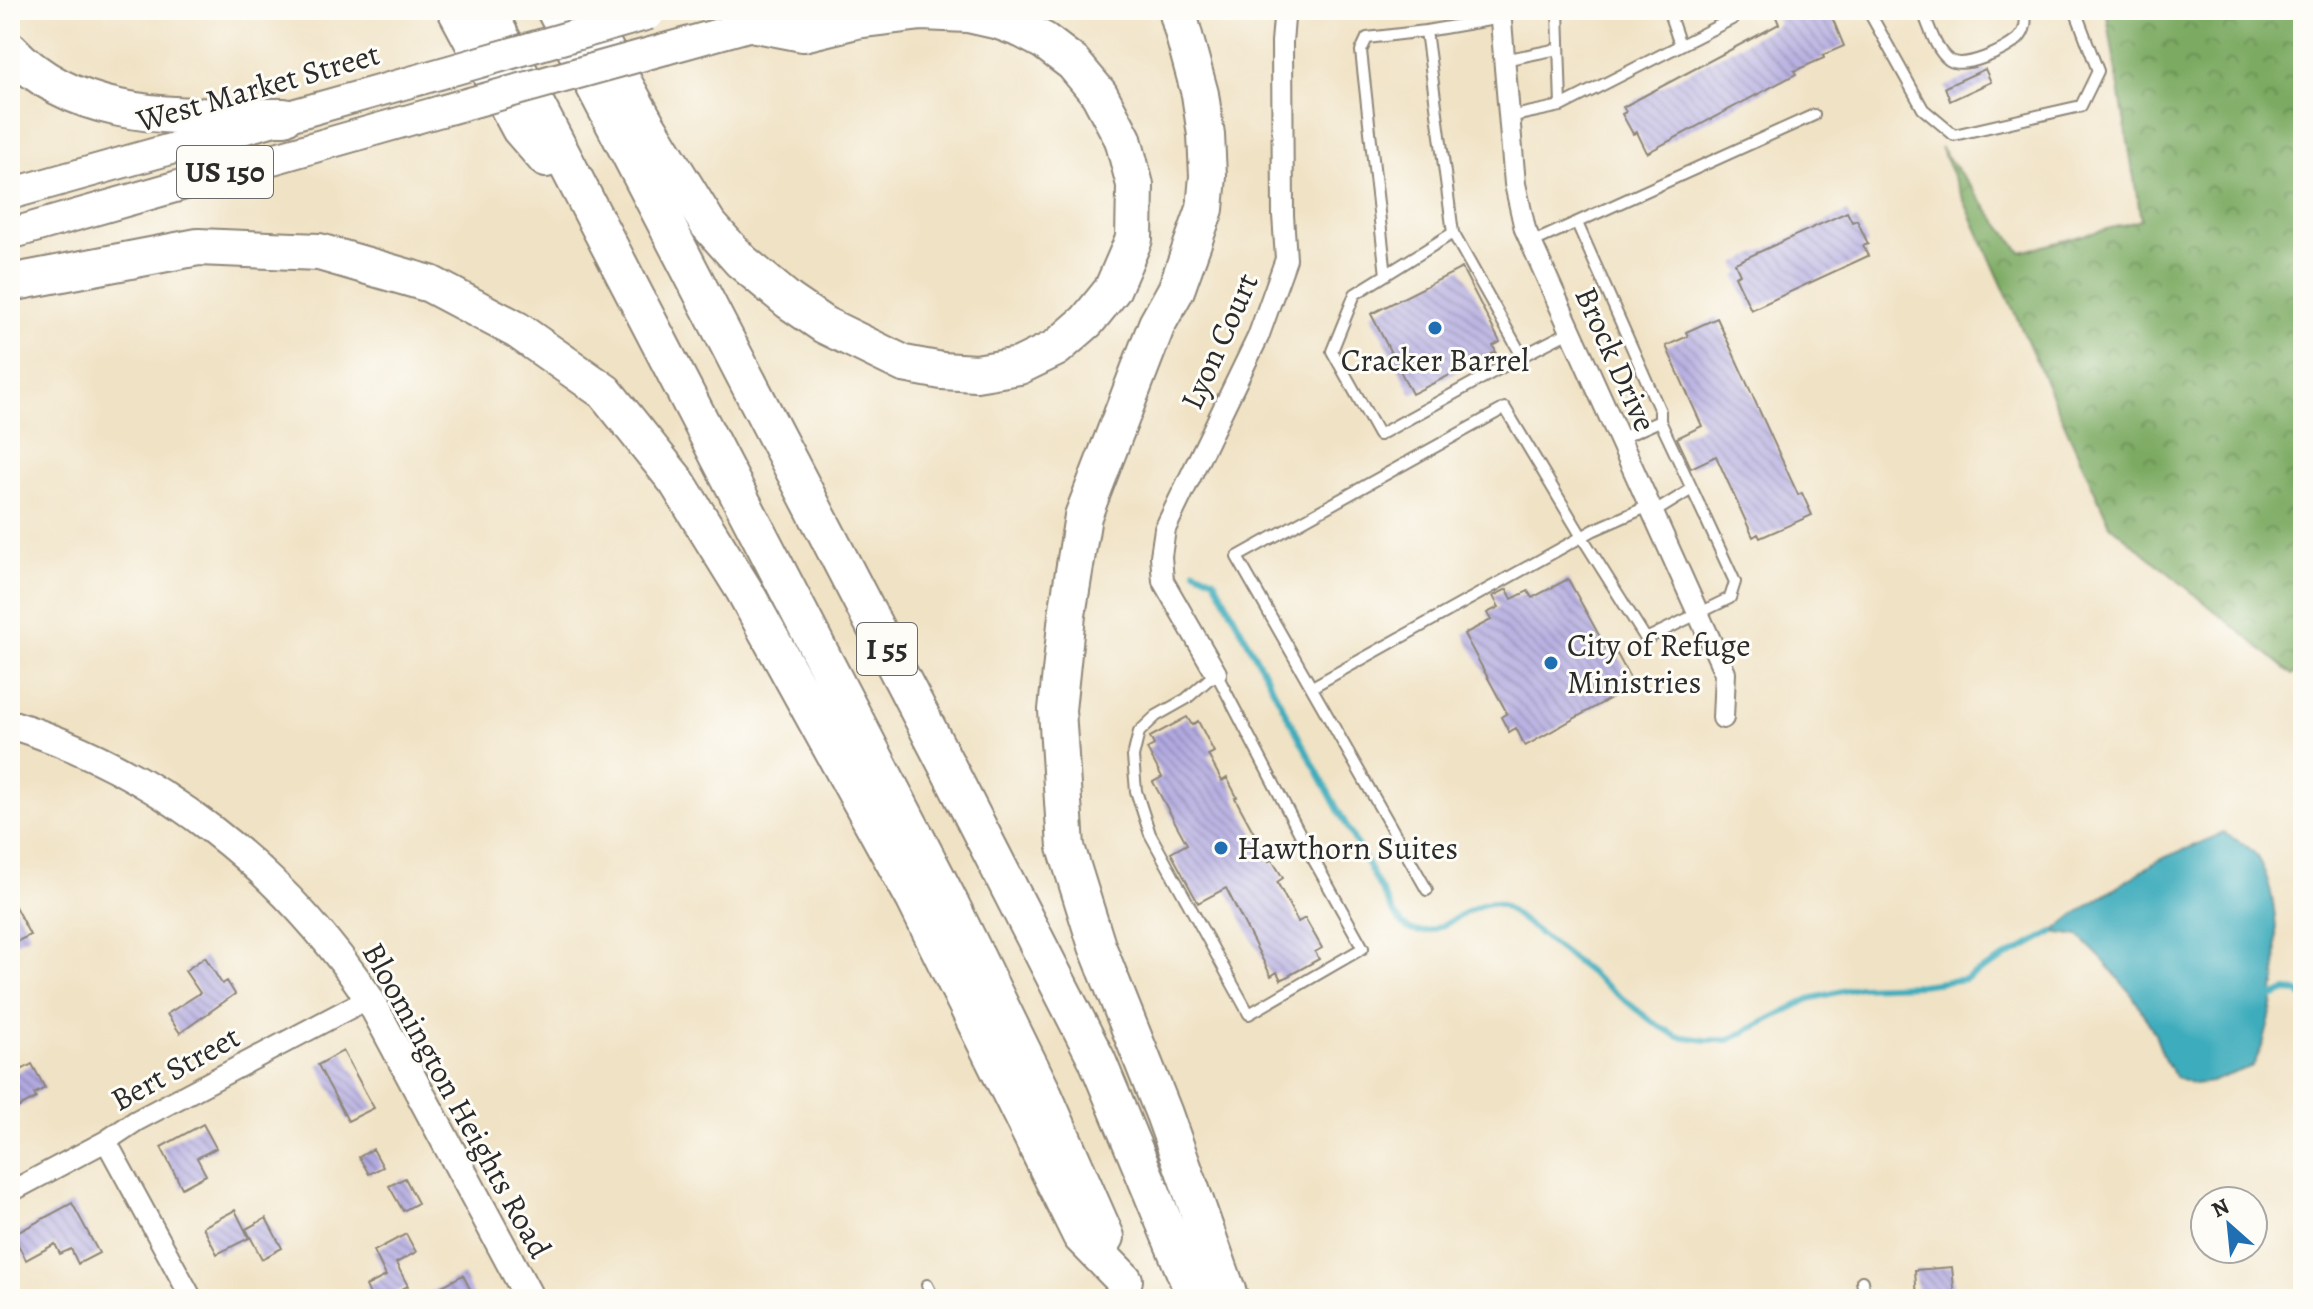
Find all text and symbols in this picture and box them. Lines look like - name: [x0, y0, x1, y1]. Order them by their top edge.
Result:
- street label: West Market Street: [130, 31, 385, 143]
- road number: US 150: [177, 146, 273, 198]
- street label: Lyon Court: [1169, 266, 1269, 416]
- street label: Brock Drive: [1565, 280, 1667, 438]
- marker: Cracker Barrel: [1426, 319, 1444, 337]
- place label: Cracker Barrel: [1341, 338, 1529, 382]
- road number: I 55: [857, 623, 917, 675]
- place label: City of Refuge Ministries: [1567, 623, 1751, 704]
- marker: City of Refuge Ministries: [1542, 654, 1560, 672]
- place label: Hawthorn Suites: [1237, 826, 1458, 870]
- marker: Hawthorn Suites: [1212, 839, 1230, 857]
- street label: Bloomington Heights Road: [352, 934, 563, 1266]
- street label: Bert Street: [103, 1015, 247, 1121]
- north arrow: [2189, 1185, 2269, 1265]
- text: N: [2206, 1191, 2234, 1225]

